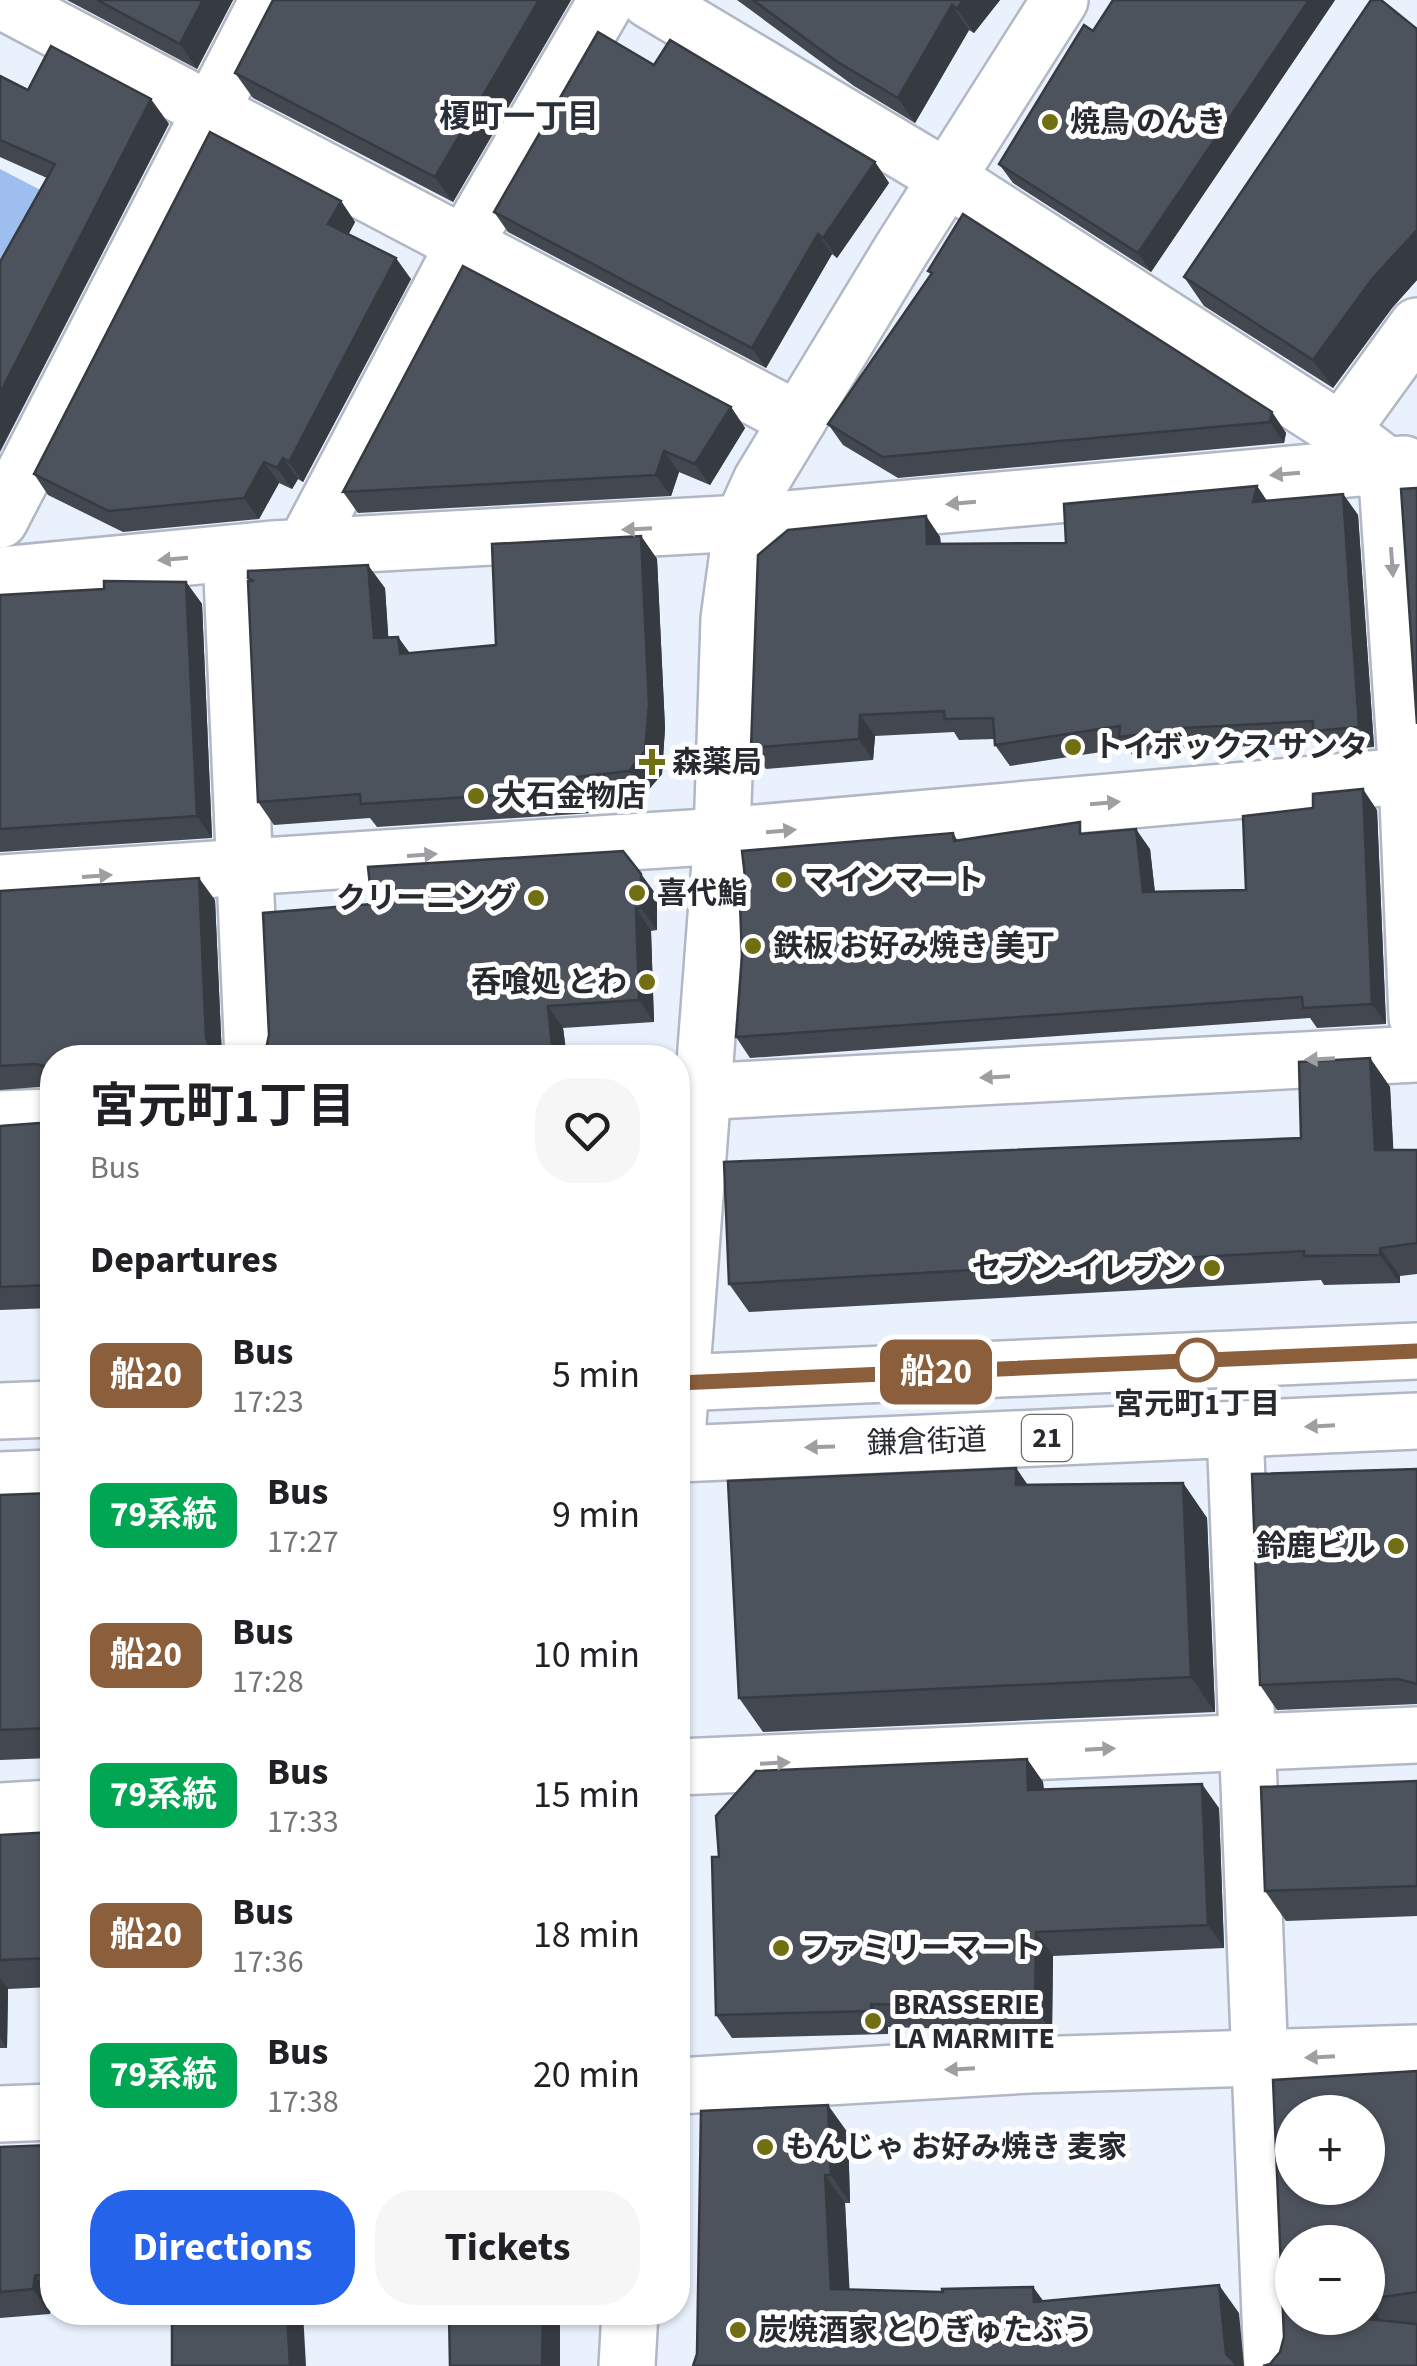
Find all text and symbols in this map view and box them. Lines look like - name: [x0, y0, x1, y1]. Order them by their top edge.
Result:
- district label: 榎町一丁目: [439, 94, 599, 140]
- place label: 焼鳥 のんき: [1070, 101, 1226, 144]
- marker: 焼鳥 のんき: [1039, 111, 1061, 133]
- one-way arrow: [1269, 467, 1300, 483]
- one-way arrow: [945, 496, 977, 512]
- one-way arrow: [621, 521, 653, 537]
- one-way arrow: [1385, 547, 1401, 579]
- one-way arrow: [157, 551, 189, 567]
- place label: トイボックス サンタ: [1093, 726, 1368, 769]
- marker: トイボックス サンタ: [1062, 736, 1084, 758]
- place label: 森薬局: [672, 741, 762, 784]
- marker: 森薬局: [641, 751, 663, 773]
- place label: 大石金物店: [496, 775, 646, 818]
- marker: 大石金物店: [465, 785, 487, 807]
- one-way arrow: [1089, 794, 1121, 810]
- one-way arrow: [765, 823, 797, 839]
- one-way arrow: [406, 847, 438, 863]
- place label: マインマート: [804, 859, 984, 902]
- one-way arrow: [82, 868, 114, 884]
- marker: マインマート: [773, 869, 795, 891]
- place label: 喜代鮨: [657, 872, 747, 915]
- place label: クリーニング: [336, 877, 516, 920]
- marker: 喜代鮨: [626, 882, 648, 904]
- marker: クリーニング: [525, 887, 547, 909]
- place label: 鉄板 お好み焼き 美丁: [773, 925, 1055, 968]
- marker: 鉄板 お好み焼き 美丁: [742, 935, 764, 957]
- place label: 呑喰処 とわ: [471, 961, 627, 1004]
- marker: 呑喰処 とわ: [636, 971, 658, 993]
- one-way arrow: [1303, 1051, 1335, 1067]
- one-way arrow: [979, 1069, 1011, 1085]
- text: 宮元町1丁目: [90, 1073, 355, 1141]
- button: heart: [535, 1078, 640, 1183]
- text: Bus: [90, 1145, 140, 1191]
- text: Departures: [90, 1233, 278, 1287]
- place label: セブン-イレブン: [972, 1247, 1192, 1290]
- marker: セブン-イレブン: [1201, 1257, 1223, 1279]
- text: Bus: [232, 1325, 293, 1379]
- marker: 宮元町1丁目: [1176, 1339, 1218, 1381]
- line badge: 船20: [878, 1340, 994, 1404]
- text: 船20: [900, 1347, 972, 1397]
- text: 5 min: [552, 1348, 640, 1402]
- text: 船20: [110, 1350, 182, 1400]
- text: 17:23: [232, 1379, 304, 1425]
- place label: 宮元町1丁目: [1114, 1383, 1280, 1426]
- road number: 21: [1022, 1415, 1072, 1461]
- street label: 鎌倉街道: [866, 1418, 988, 1466]
- one-way arrow: [1303, 1418, 1335, 1434]
- one-way arrow: [804, 1439, 836, 1455]
- text: Bus: [267, 1465, 328, 1519]
- text: 9 min: [552, 1488, 640, 1542]
- text: 79系統: [110, 1490, 217, 1540]
- text: 17:27: [267, 1519, 339, 1565]
- place label: 鈴鹿ビル: [1256, 1525, 1376, 1568]
- marker: 鈴鹿ビル: [1385, 1535, 1407, 1557]
- text: Bus: [232, 1605, 293, 1659]
- text: 10 min: [533, 1628, 640, 1682]
- text: 船20: [110, 1630, 182, 1680]
- text: 17:28: [232, 1659, 304, 1705]
- one-way arrow: [1084, 1741, 1116, 1757]
- text: Bus: [267, 1745, 328, 1799]
- one-way arrow: [759, 1755, 791, 1771]
- text: 15 min: [533, 1768, 640, 1822]
- text: 79系統: [110, 1770, 217, 1820]
- text: 17:33: [267, 1799, 339, 1845]
- text: Bus: [232, 1885, 293, 1939]
- text: 18 min: [533, 1908, 640, 1962]
- text: 船20: [110, 1910, 182, 1960]
- place label: ファミリーマート: [801, 1927, 1041, 1970]
- marker: ファミリーマート: [770, 1937, 792, 1959]
- text: 17:36: [232, 1939, 304, 1985]
- place label: BRASSERIE LA MARMITE: [893, 1983, 1055, 2060]
- marker: BRASSERIE LA MARMITE: [862, 2010, 884, 2032]
- text: Bus: [267, 2025, 328, 2079]
- text: 20 min: [533, 2048, 640, 2102]
- text: 79系統: [110, 2050, 217, 2100]
- one-way arrow: [1303, 2050, 1335, 2066]
- one-way arrow: [943, 2061, 975, 2077]
- text: 17:38: [267, 2079, 339, 2125]
- map controls: [1275, 2095, 1385, 2335]
- button: +: [1275, 2095, 1385, 2205]
- place label: もんじゃ お好み焼き 麦家: [785, 2126, 1127, 2169]
- marker: もんじゃ お好み焼き 麦家: [754, 2136, 776, 2158]
- button: Directions: [90, 2190, 355, 2305]
- button: Tickets: [375, 2190, 640, 2305]
- button: −: [1275, 2225, 1385, 2335]
- place label: 炭焼酒家 とりぎゅたぶう: [758, 2309, 1093, 2352]
- marker: 炭焼酒家 とりぎゅたぶう: [727, 2319, 749, 2341]

